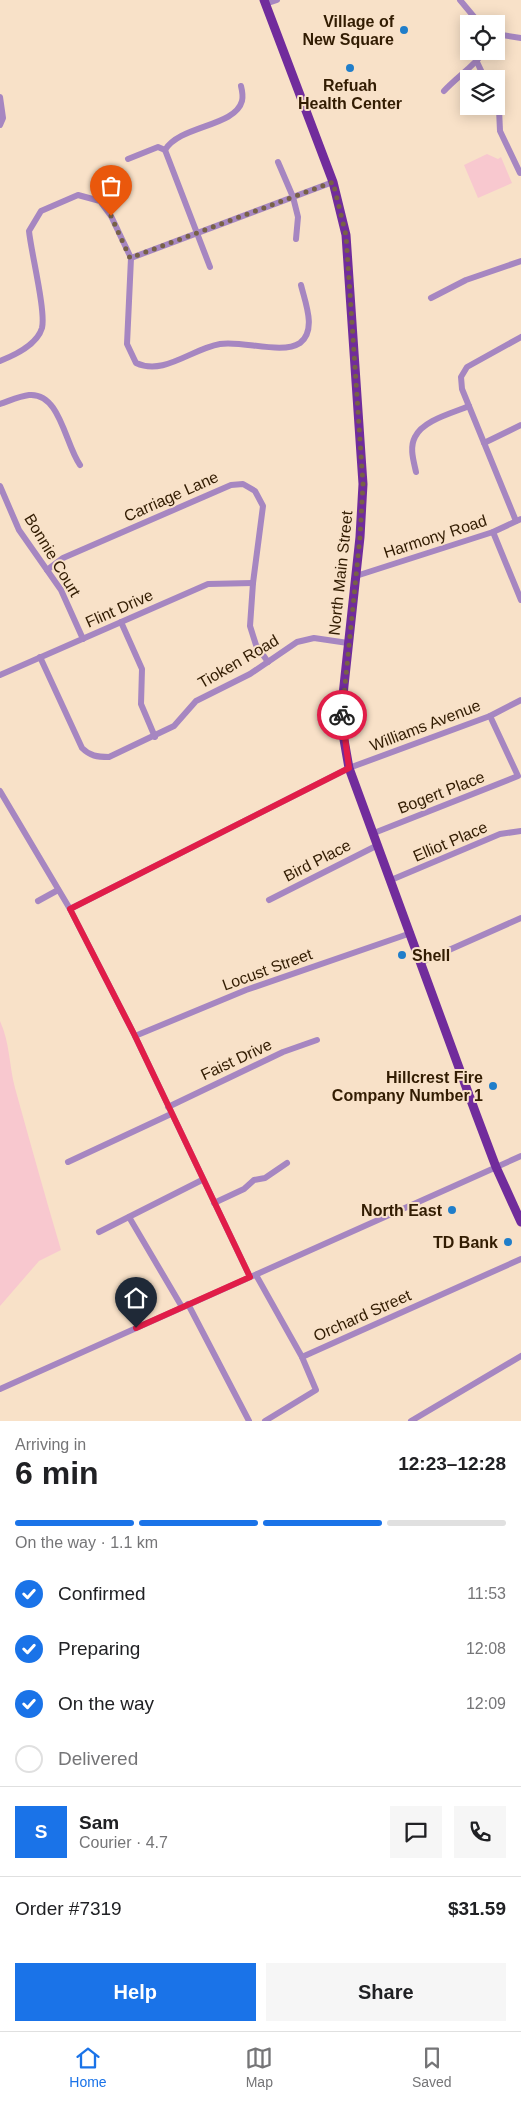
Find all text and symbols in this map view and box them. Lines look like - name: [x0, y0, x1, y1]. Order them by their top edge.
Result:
- place label: Village of New Square: [302, 13, 395, 48]
- map controls: [460, 15, 505, 115]
- button: locate: [460, 15, 505, 60]
- marker: Village of New Square: [398, 24, 410, 36]
- marker: Refuah Health Center: [344, 62, 356, 74]
- button: layers: [460, 70, 505, 115]
- place label: Refuah Health Center: [298, 77, 402, 112]
- pin: [90, 165, 132, 216]
- icon: bag: [97, 172, 125, 200]
- street label: Carriage Lane: [121, 468, 221, 525]
- street label: North Main Street: [325, 509, 356, 636]
- street label: Bonnie Court: [21, 511, 84, 600]
- street label: Harmony Road: [381, 512, 489, 561]
- street label: Flint Drive: [83, 586, 156, 631]
- street label: Tioken Road: [195, 632, 282, 691]
- courier: [317, 690, 367, 740]
- street label: Williams Avenue: [367, 697, 483, 754]
- icon: bike: [328, 701, 356, 729]
- street label: Bogert Place: [395, 768, 487, 817]
- street label: Elliot Place: [410, 818, 490, 865]
- street label: Bird Place: [281, 836, 354, 885]
- street label: Locust Street: [220, 945, 315, 994]
- place label: Shell: [412, 947, 450, 964]
- marker: Shell: [396, 949, 408, 961]
- street label: Faist Drive: [198, 1036, 275, 1083]
- place label: Hillcrest Fire Company Number 1: [332, 1069, 483, 1104]
- marker: Hillcrest Fire Company Number 1: [487, 1080, 499, 1092]
- place label: North East: [361, 1202, 443, 1219]
- marker: North East: [446, 1204, 458, 1216]
- place label: TD Bank: [433, 1234, 498, 1251]
- marker: TD Bank: [502, 1236, 514, 1248]
- pin: [115, 1277, 157, 1328]
- icon: home: [122, 1284, 150, 1312]
- street label: Orchard Street: [311, 1286, 414, 1345]
- text: Arriving in: [15, 1436, 86, 1453]
- text: 12:23–12:28: [398, 1453, 506, 1474]
- text: 6 min: [15, 1455, 99, 1491]
- text: On the way · 1.1 km: [15, 1534, 158, 1551]
- icon: check: [15, 1580, 43, 1608]
- text: Confirmed: [58, 1583, 146, 1604]
- text: 11:53: [467, 1585, 506, 1602]
- icon: check: [15, 1635, 43, 1663]
- text: Preparing: [58, 1638, 140, 1659]
- text: 12:08: [466, 1640, 506, 1657]
- icon: check: [15, 1690, 43, 1718]
- text: On the way: [58, 1693, 154, 1714]
- text: 12:09: [466, 1695, 506, 1712]
- text: Delivered: [58, 1748, 138, 1769]
- button: chat: [390, 1806, 442, 1858]
- button: phone: [454, 1806, 506, 1858]
- text: Sam: [79, 1812, 119, 1833]
- text: S: [35, 1821, 47, 1842]
- text: Courier · 4.7: [79, 1834, 168, 1851]
- text: Order #7319: [15, 1898, 122, 1919]
- text: $31.59: [448, 1898, 506, 1919]
- button: Help: [15, 1963, 256, 2021]
- button: Share: [266, 1963, 506, 2021]
- tab: Home: [69, 2044, 107, 2090]
- tab: Map: [245, 2044, 273, 2090]
- tab: Saved: [412, 2044, 452, 2090]

